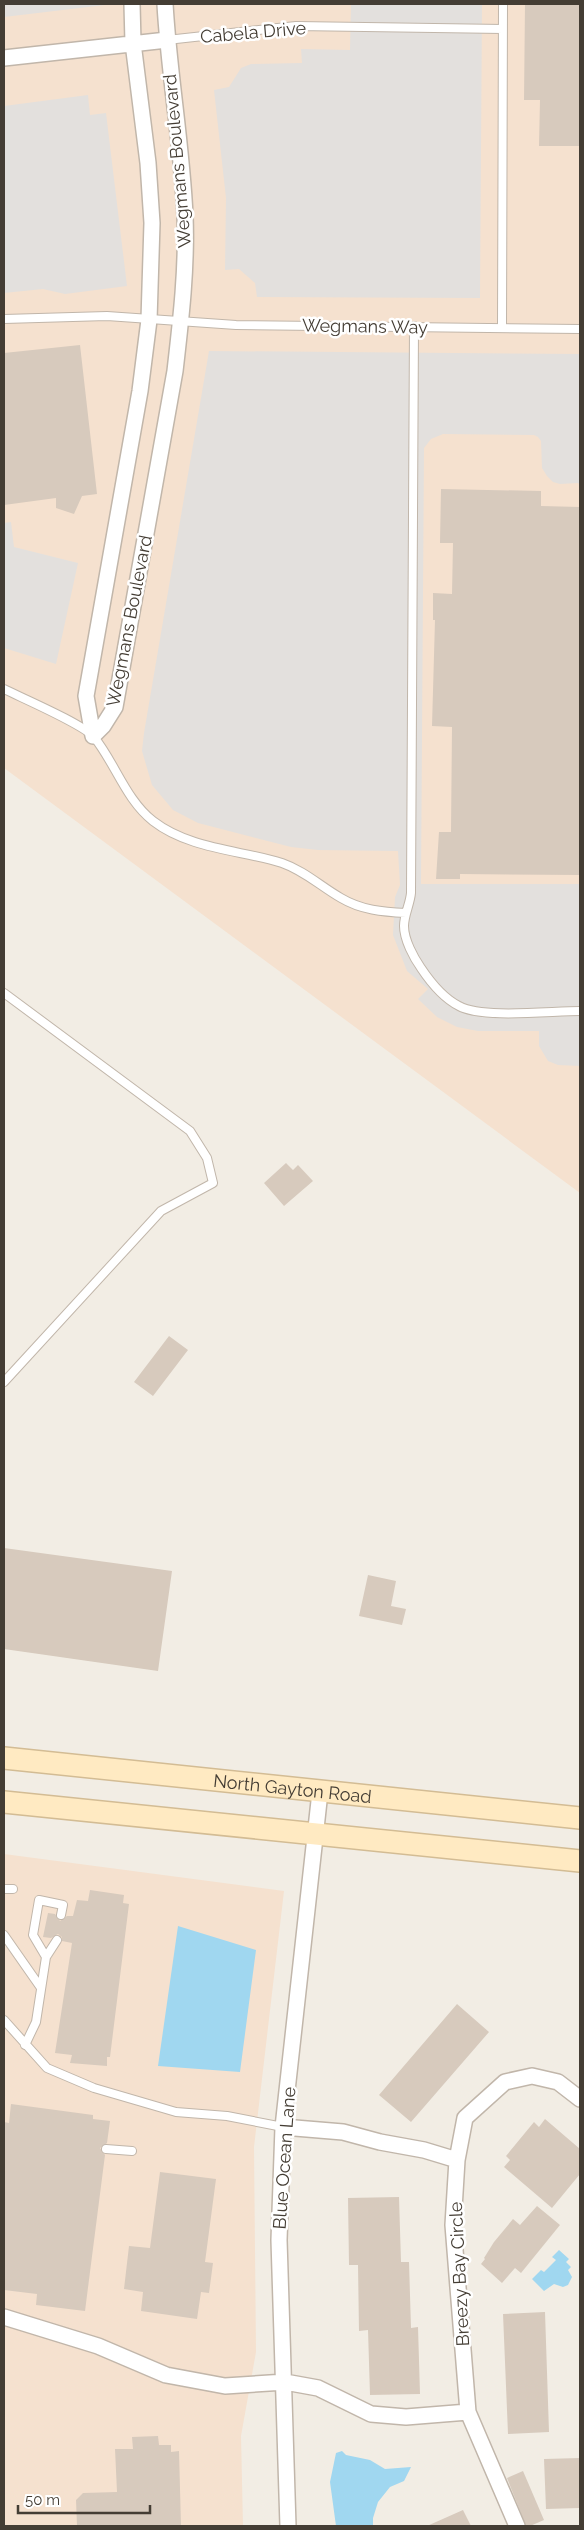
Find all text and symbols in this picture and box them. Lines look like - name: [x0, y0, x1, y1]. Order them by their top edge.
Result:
- street label: Cabela Drive: [199, 17, 307, 47]
- street label: Wegmans Boulevard: [159, 73, 195, 249]
- street label: Wegmans Way: [302, 314, 428, 338]
- street label: Wegmans Boulevard: [102, 533, 156, 709]
- street label: North Gayton Road: [212, 1769, 373, 1807]
- street label: Blue Ocean Lane: [269, 2086, 299, 2230]
- street label: Breezy Bay Circle: [445, 2201, 473, 2347]
- scale bar: [18, 2482, 150, 2514]
- text: 50 m: [25, 2491, 60, 2509]

